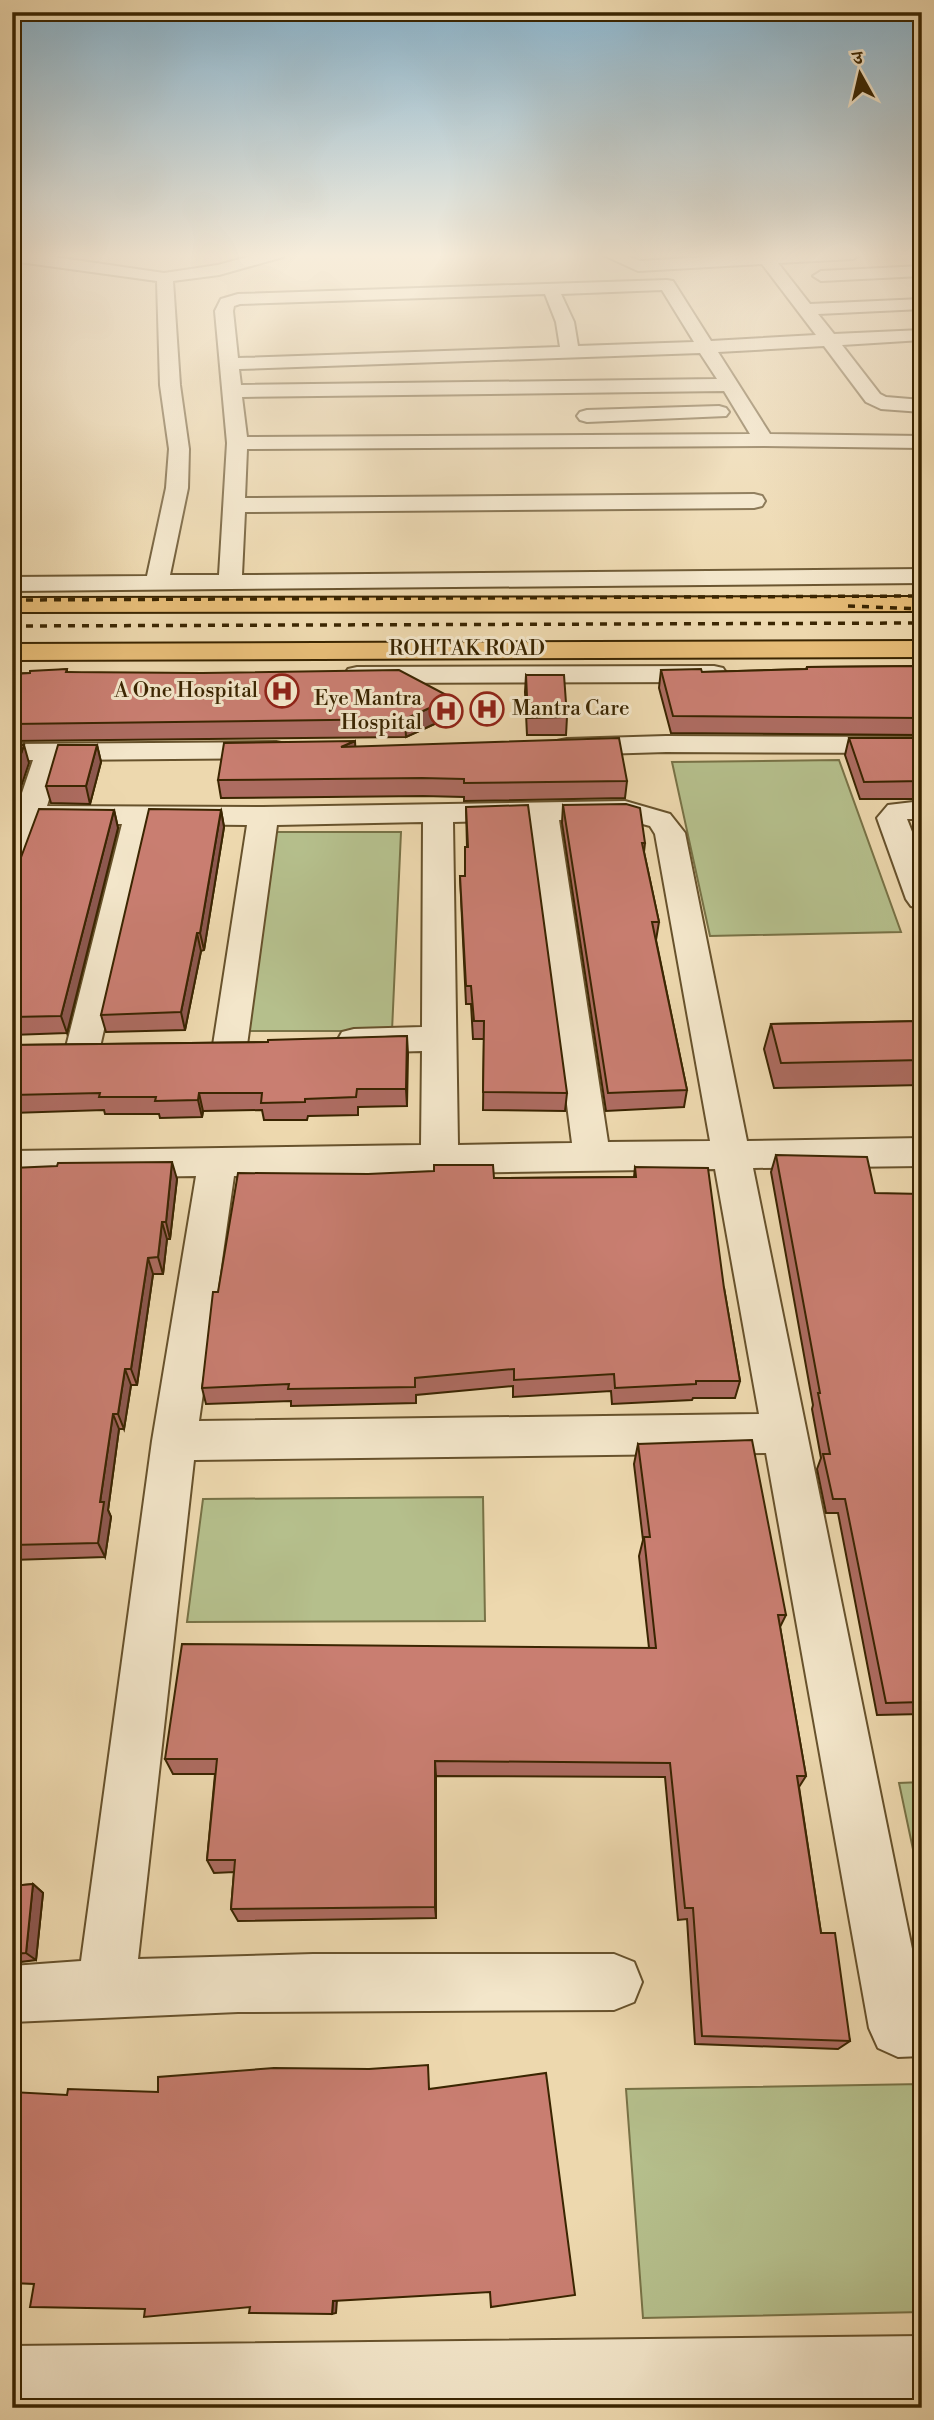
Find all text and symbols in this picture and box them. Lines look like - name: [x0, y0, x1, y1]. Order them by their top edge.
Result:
- north arrow: [825, 38, 895, 108]
- text: उ: [849, 45, 866, 71]
- street label: ROHTAK ROAD: [389, 636, 545, 662]
- hospital icon: A One Hospital: [263, 672, 301, 710]
- place label: A One Hospital: [113, 678, 258, 704]
- place label: Eye Mantra Hospital: [314, 686, 422, 736]
- hospital icon: Mantra Care: [468, 690, 506, 728]
- hospital icon: Eye Mantra Hospital: [427, 692, 465, 730]
- place label: Mantra Care: [512, 696, 630, 722]

